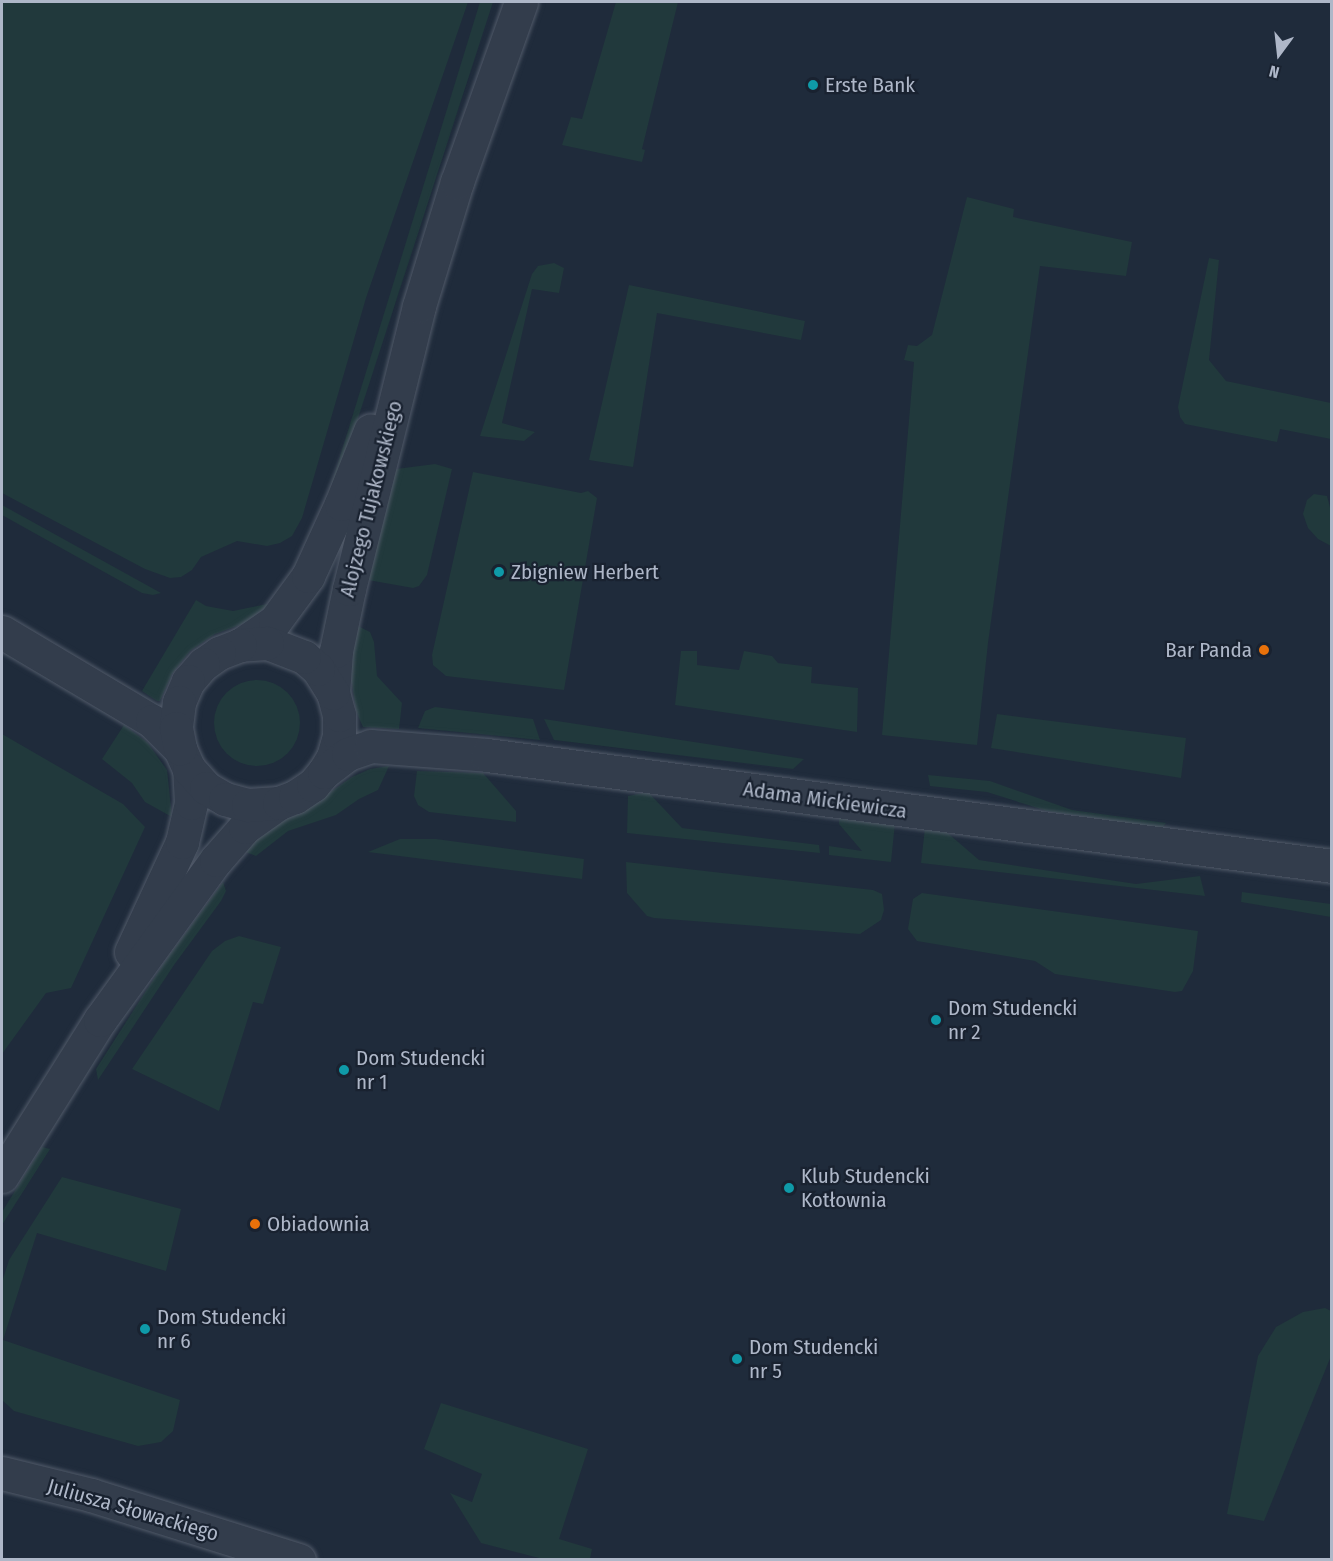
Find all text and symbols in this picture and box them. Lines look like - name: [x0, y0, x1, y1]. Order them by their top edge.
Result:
- north arrow: [1249, 24, 1309, 84]
- text: N: [1267, 61, 1281, 82]
- place label: Erste Bank: [825, 72, 915, 98]
- marker: Erste Bank: [806, 78, 820, 92]
- street label: Alojzego Tujakowskiego: [334, 398, 408, 600]
- place label: Zbigniew Herbert: [511, 559, 659, 585]
- marker: Zbigniew Herbert: [492, 565, 506, 579]
- place label: Bar Panda: [1165, 637, 1252, 663]
- marker: Bar Panda: [1257, 643, 1271, 657]
- street label: Adama Mickiewicza: [742, 776, 908, 824]
- place label: Dom Studencki nr 2: [948, 995, 1077, 1045]
- marker: Dom Studencki nr 2: [929, 1013, 943, 1027]
- place label: Dom Studencki nr 1: [356, 1045, 485, 1095]
- marker: Dom Studencki nr 1: [337, 1063, 351, 1077]
- place label: Klub Studencki Kotłownia: [801, 1163, 930, 1213]
- marker: Klub Studencki Kotłownia: [782, 1181, 796, 1195]
- place label: Obiadownia: [267, 1211, 370, 1237]
- marker: Obiadownia: [248, 1217, 262, 1231]
- place label: Dom Studencki nr 6: [157, 1304, 286, 1354]
- marker: Dom Studencki nr 6: [138, 1322, 152, 1336]
- place label: Dom Studencki nr 5: [749, 1334, 878, 1384]
- marker: Dom Studencki nr 5: [730, 1352, 744, 1366]
- street label: Juliusza Słowackiego: [44, 1474, 222, 1546]

